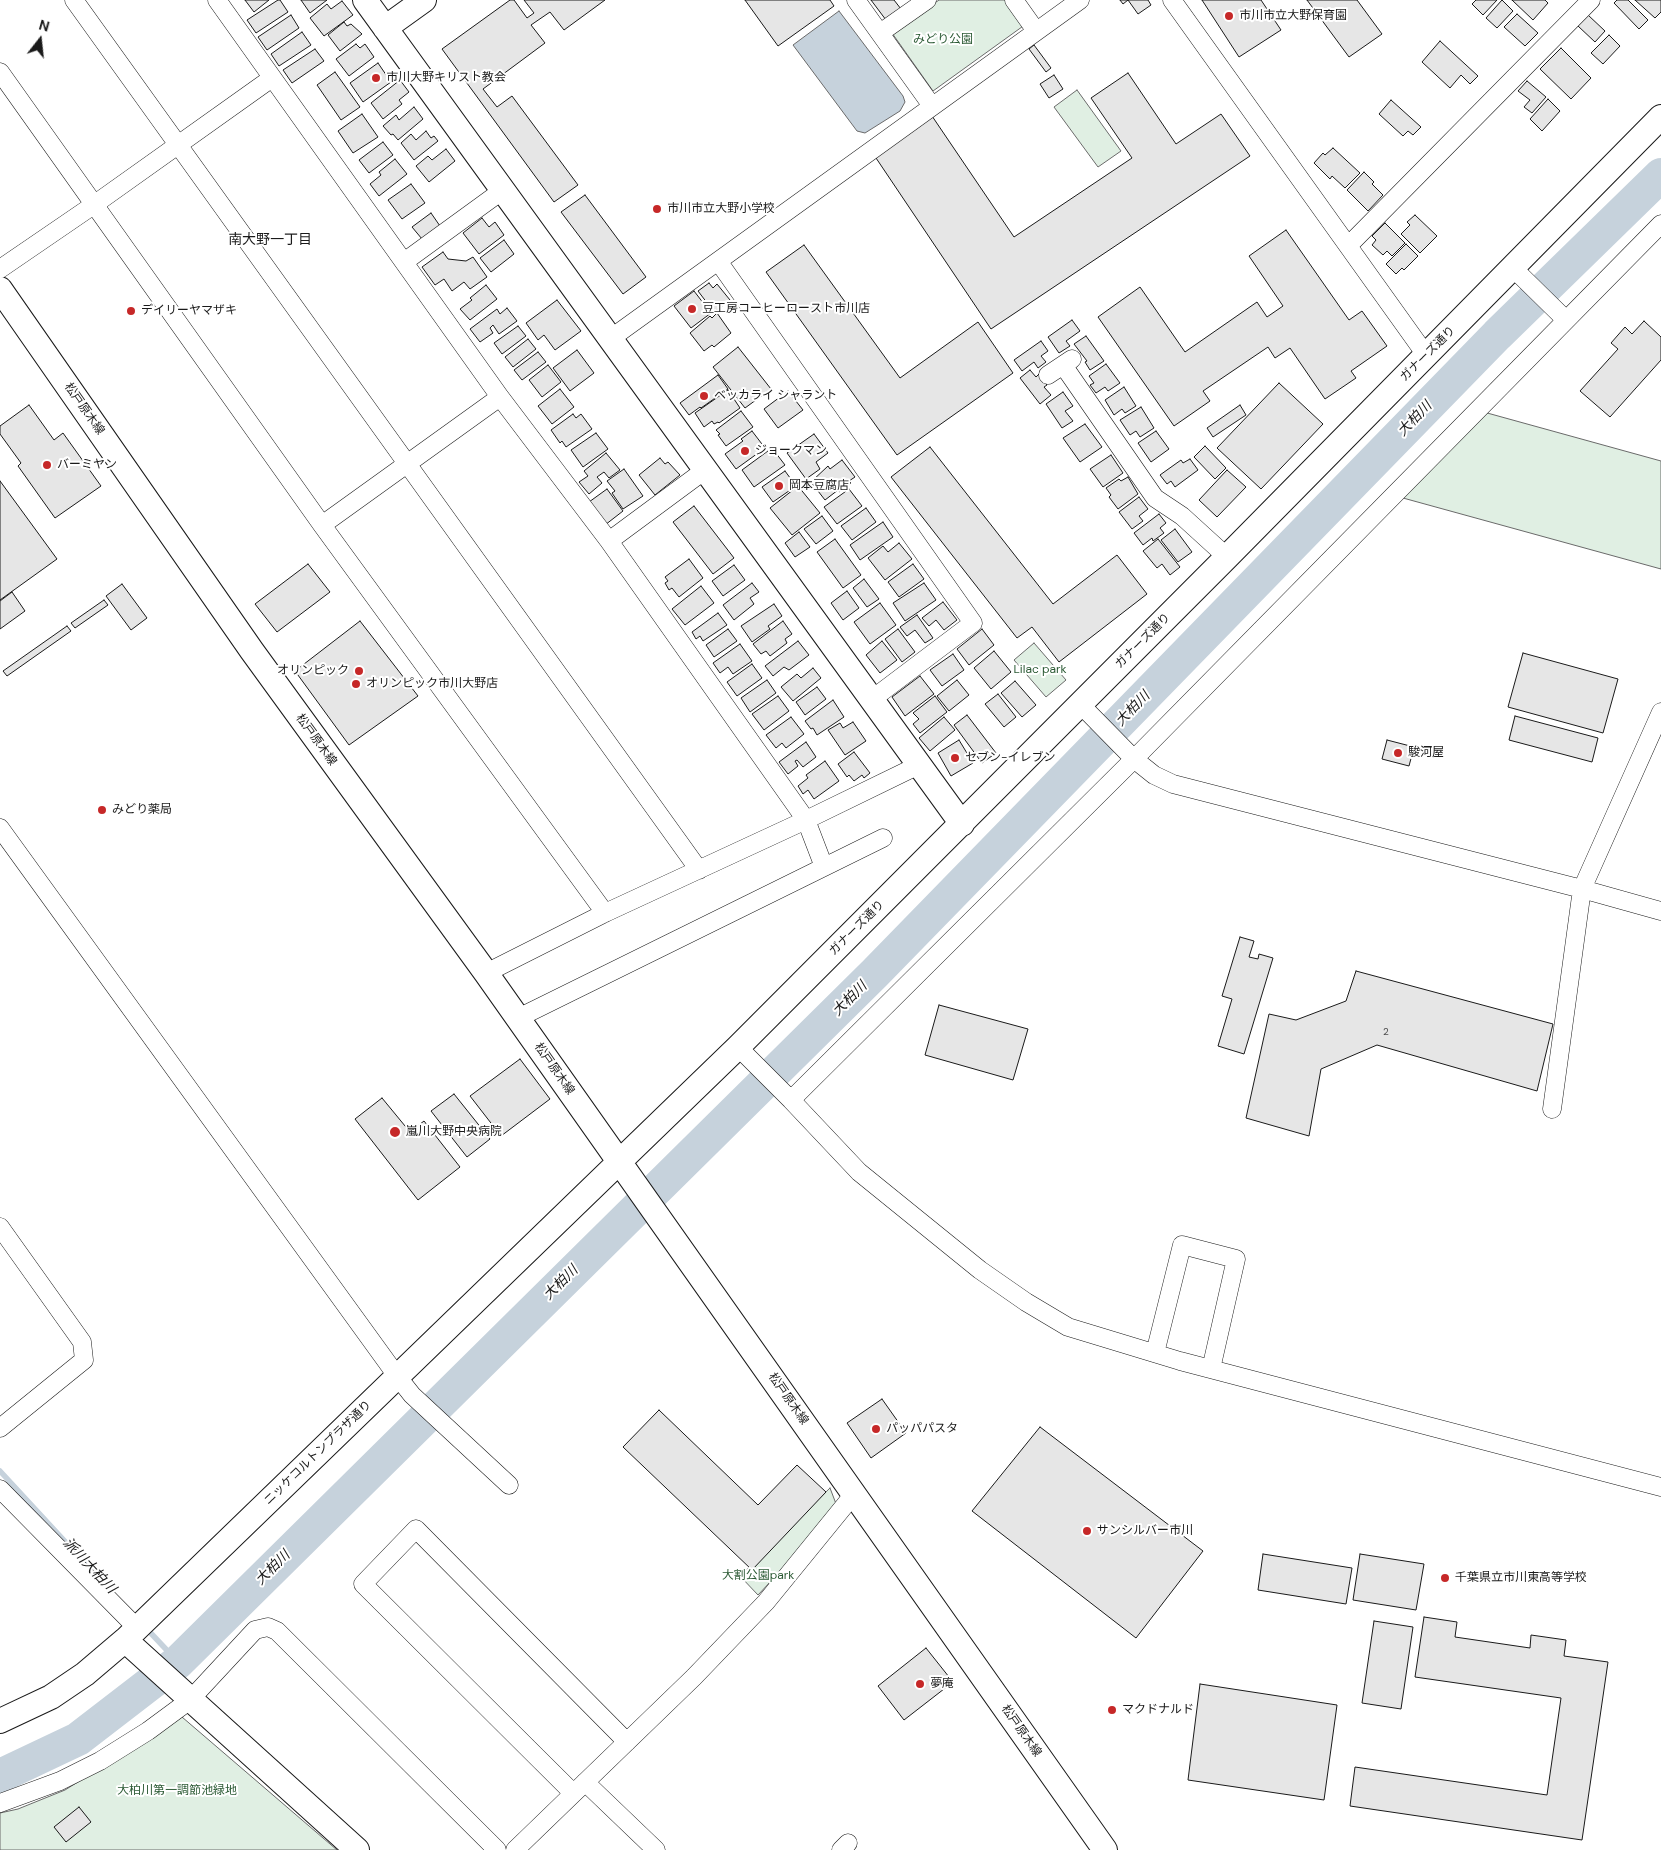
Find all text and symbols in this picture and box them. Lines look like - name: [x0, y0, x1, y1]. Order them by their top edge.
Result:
- place label: 市川市立大野保育園: [1239, 9, 1347, 23]
- marker: 市川市立大野保育園: [1223, 10, 1235, 22]
- north arrow: [15, 15, 65, 65]
- text: N: [37, 16, 52, 36]
- park label: みどり公園: [913, 33, 973, 47]
- place label: 市川大野キリスト教会: [386, 71, 506, 85]
- marker: 市川大野キリスト教会: [370, 72, 382, 84]
- place label: 市川市立大野小学校: [667, 202, 775, 216]
- marker: 市川市立大野小学校: [651, 203, 663, 215]
- district label: 南大野一丁目: [228, 232, 312, 248]
- place label: 豆工房コーヒーロースト市川店: [702, 302, 870, 316]
- marker: 豆工房コーヒーロースト市川店: [686, 303, 698, 315]
- place label: デイリーヤマザキ: [141, 304, 237, 318]
- marker: デイリーヤマザキ: [125, 305, 137, 317]
- street label: ガナーズ通り: [1397, 323, 1459, 385]
- street label: 松戸原木線: [61, 380, 107, 438]
- place label: ベッカライ シャラント: [714, 389, 837, 403]
- marker: ベッカライ シャラント: [698, 390, 710, 402]
- water label: 大柏川: [1394, 398, 1436, 440]
- place label: ジョークマン: [755, 444, 827, 458]
- marker: ジョークマン: [739, 445, 751, 457]
- place label: バーミヤン: [57, 458, 117, 472]
- marker: バーミヤン: [41, 459, 53, 471]
- place label: 岡本豆腐店: [789, 479, 849, 493]
- marker: 岡本豆腐店: [773, 480, 785, 492]
- street label: ガナーズ通り: [1112, 610, 1174, 672]
- park label: Lilac park: [1014, 663, 1066, 677]
- place label: オリンピック: [277, 664, 349, 678]
- marker: オリンピック: [353, 665, 365, 677]
- place label: オリンピック市川大野店: [366, 677, 498, 691]
- marker: オリンピック市川大野店: [350, 678, 362, 690]
- water label: 大柏川: [1112, 688, 1154, 730]
- street label: 松戸原木線: [293, 711, 339, 769]
- place label: 駿河屋: [1408, 746, 1444, 760]
- marker: 駿河屋: [1392, 747, 1404, 759]
- place label: セブン-イレブン: [965, 751, 1055, 765]
- marker: セブン-イレブン: [949, 752, 961, 764]
- place label: みどり薬局: [112, 803, 172, 817]
- marker: みどり薬局: [96, 804, 108, 816]
- street label: ガナーズ通り: [826, 897, 888, 959]
- water label: 大柏川: [829, 978, 871, 1020]
- house number: 2: [1383, 1026, 1389, 1038]
- street label: 松戸原木線: [531, 1040, 577, 1098]
- marker: 嵐川大野中央病院: [388, 1125, 402, 1139]
- place label: 嵐川大野中央病院: [406, 1125, 502, 1139]
- water label: 大柏川: [540, 1262, 582, 1304]
- street label: 松戸原木線: [765, 1370, 811, 1428]
- street label: ニッケコルトンプラザ通り: [261, 1398, 375, 1508]
- place label: パッパパスタ: [886, 1422, 958, 1436]
- marker: パッパパスタ: [870, 1423, 882, 1435]
- place label: サンシルバー市川: [1097, 1524, 1193, 1538]
- marker: サンシルバー市川: [1081, 1525, 1093, 1537]
- water label: 派川大柏川: [59, 1535, 119, 1597]
- water label: 大柏川: [252, 1547, 294, 1589]
- park label: 大割公園park: [722, 1569, 794, 1583]
- place label: 千葉県立市川東高等学校: [1455, 1571, 1587, 1585]
- marker: 千葉県立市川東高等学校: [1439, 1572, 1451, 1584]
- place label: 夢庵: [930, 1677, 954, 1691]
- marker: 夢庵: [914, 1678, 926, 1690]
- street label: 松戸原木線: [998, 1702, 1044, 1760]
- place label: マクドナルド: [1122, 1703, 1194, 1717]
- marker: マクドナルド: [1106, 1704, 1118, 1716]
- park label: 大柏川第一調節池緑地: [117, 1784, 237, 1798]

